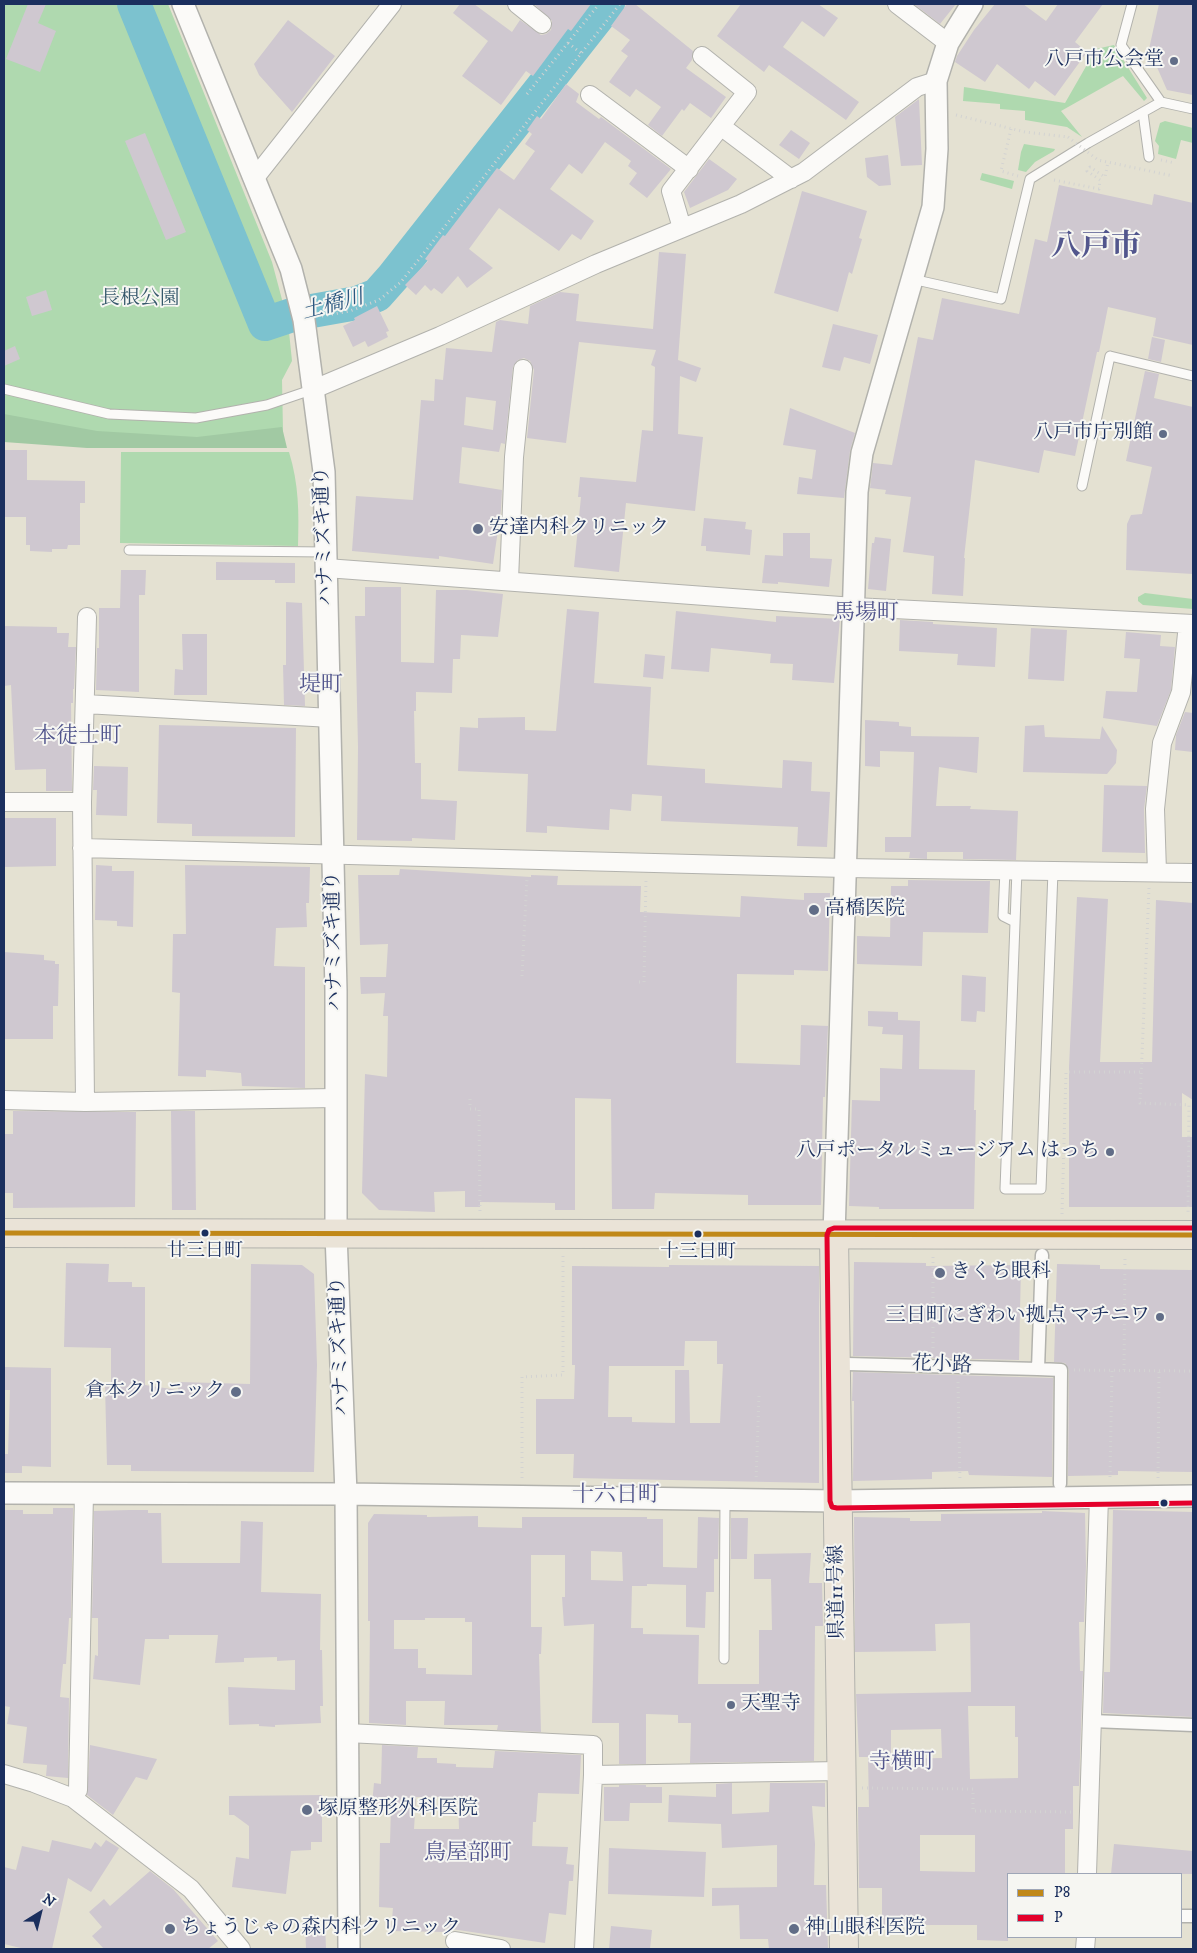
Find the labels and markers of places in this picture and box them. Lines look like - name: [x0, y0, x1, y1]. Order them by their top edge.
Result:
- place label: 八戸市公会堂: [1044, 49, 1164, 73]
- marker: 八戸市公会堂: [1168, 55, 1180, 67]
- place label: 八戸市庁別館: [1033, 422, 1153, 446]
- marker: 八戸市庁別館: [1157, 428, 1169, 440]
- place label: 安達内科クリニック: [489, 517, 669, 541]
- marker: 安達内科クリニック: [471, 522, 485, 536]
- place label: 高橋医院: [825, 898, 905, 922]
- marker: 高橋医院: [807, 903, 821, 917]
- place label: 八戸ポータルミュージアム はっち: [796, 1140, 1100, 1164]
- marker: 八戸ポータルミュージアム はっち: [1104, 1146, 1116, 1158]
- marker: 廿三日町: [200, 1228, 210, 1238]
- marker: 十三日町: [693, 1229, 703, 1239]
- place label: 廿三日町: [167, 1241, 243, 1263]
- place label: 十三日町: [660, 1242, 736, 1264]
- place label: きくち眼科: [951, 1261, 1051, 1285]
- marker: きくち眼科: [933, 1266, 947, 1280]
- place label: 三日町にぎわい拠点 マチニワ: [886, 1305, 1150, 1329]
- marker: 三日町にぎわい拠点 マチニワ: [1154, 1311, 1166, 1323]
- place label: 倉本クリニック: [85, 1380, 225, 1404]
- marker: 倉本クリニック: [229, 1385, 243, 1399]
- unlabelled marker: [1159, 1498, 1169, 1508]
- place label: 天聖寺: [741, 1693, 801, 1717]
- marker: 天聖寺: [725, 1699, 737, 1711]
- place label: 塚原整形外科医院: [318, 1798, 478, 1822]
- marker: 塚原整形外科医院: [300, 1803, 314, 1817]
- place label: ちょうじゃの森内科クリニック: [181, 1917, 461, 1941]
- place label: 神山眼科医院: [805, 1917, 925, 1941]
- marker: ちょうじゃの森内科クリニック: [163, 1922, 177, 1936]
- marker: 神山眼科医院: [787, 1922, 801, 1936]

